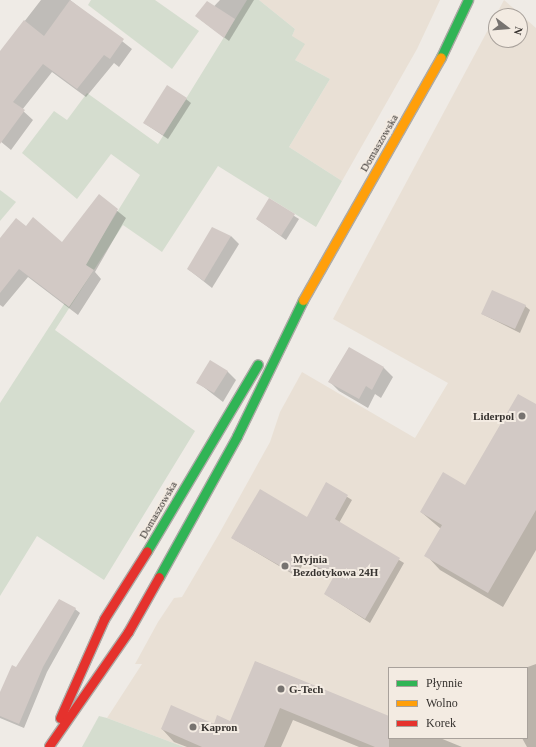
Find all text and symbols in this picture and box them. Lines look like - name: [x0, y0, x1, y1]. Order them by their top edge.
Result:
- north arrow: [488, 8, 528, 48]
- text: N: [512, 26, 525, 37]
- street label: Domaszowska: [357, 112, 401, 174]
- place label: Liderpol: [473, 409, 514, 423]
- marker: Liderpol: [517, 411, 527, 421]
- street label: Domaszowska: [136, 479, 180, 541]
- place label: Myjnia Bezdotykowa 24H: [293, 553, 378, 579]
- marker: Myjnia Bezdotykowa 24H: [280, 561, 290, 571]
- legend: [388, 667, 528, 739]
- text: Płynnie: [426, 676, 463, 690]
- place label: G-Tech: [289, 682, 323, 696]
- marker: G-Tech: [276, 684, 286, 694]
- text: Wolno: [426, 696, 458, 710]
- text: Korek: [426, 716, 456, 730]
- place label: Kapron: [201, 720, 237, 734]
- marker: Kapron: [188, 722, 198, 732]

